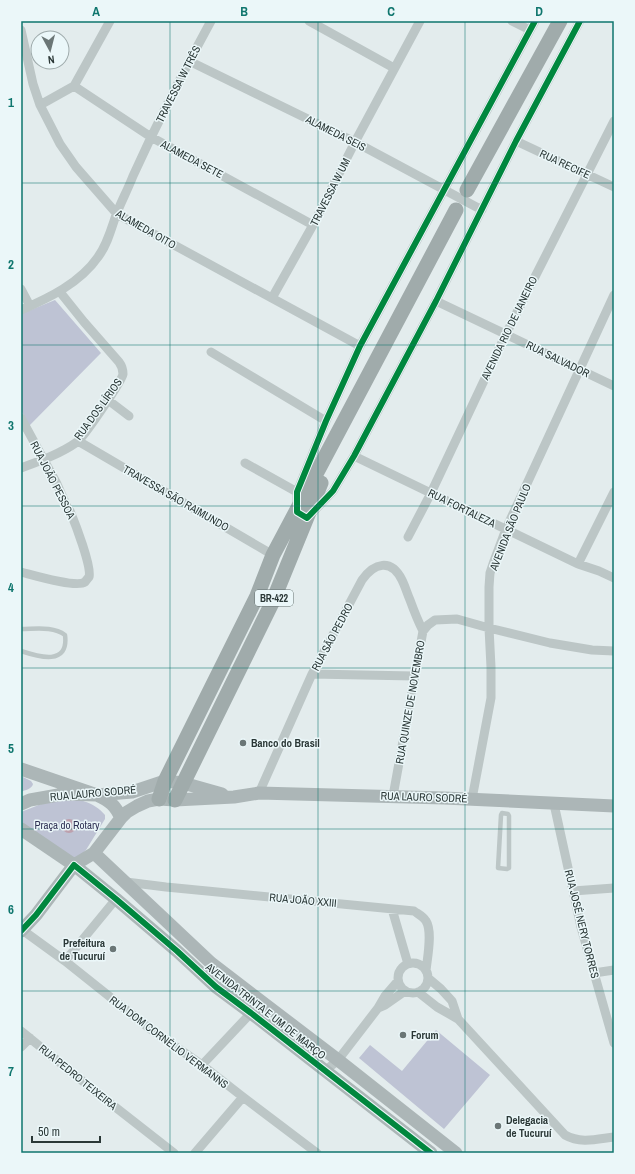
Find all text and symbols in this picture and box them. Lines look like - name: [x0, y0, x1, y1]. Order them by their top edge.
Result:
- text: A: [92, 3, 100, 20]
- text: B: [240, 3, 248, 20]
- text: C: [387, 3, 395, 20]
- text: D: [535, 3, 543, 20]
- north arrow: [30, 30, 70, 70]
- street label: TRAVESSA W TRÊS: [153, 43, 203, 125]
- text: N: [47, 53, 55, 67]
- text: 1: [8, 94, 14, 111]
- street label: ALAMEDA SEIS: [303, 111, 368, 154]
- street label: ALAMEDA SETE: [158, 136, 226, 181]
- street label: RUA RECIFE: [538, 146, 592, 182]
- street label: TRAVESSA W UM: [307, 156, 353, 228]
- street label: ALAMEDA OITO: [113, 206, 179, 252]
- text: 2: [8, 256, 14, 273]
- street label: AVENIDA RIO DE JANEIRO: [477, 274, 540, 383]
- street label: RUA SALVADOR: [524, 338, 592, 381]
- street label: RUA DOS LÍRIOS: [71, 375, 125, 443]
- text: 3: [8, 417, 14, 434]
- street label: RUA JOÃO PESSOA: [27, 439, 79, 522]
- street label: TRAVESSA SÃO RAIMUNDO: [120, 462, 232, 534]
- street label: AVENIDA SÃO PAULO: [486, 482, 534, 573]
- street label: RUA FORTALEZA: [426, 486, 499, 531]
- text: 4: [8, 579, 14, 596]
- road number: BR-422: [255, 590, 293, 606]
- street label: RUA SÃO PEDRO: [308, 601, 356, 673]
- street label: RUA QUINZE DE NOVEMBRO: [392, 639, 428, 765]
- place label: Banco do Brasil: [251, 736, 320, 750]
- marker: Banco do Brasil: [238, 738, 248, 748]
- text: 5: [8, 740, 14, 757]
- street label: RUA LAURO SODRÉ: [49, 782, 137, 804]
- street label: RUA LAURO SODRÉ: [380, 788, 468, 806]
- park label: Praça do Rotary: [34, 818, 100, 832]
- street label: RUA JOSÉ NERY TORRES: [562, 868, 602, 980]
- street label: RUA JOÃO XXIII: [269, 890, 337, 910]
- text: 6: [8, 901, 14, 918]
- place label: Prefeitura de Tucuruí: [60, 936, 105, 963]
- marker: Prefeitura de Tucuruí: [108, 944, 118, 954]
- street label: AVENIDA TRINTA E UM DE MARÇO: [202, 959, 329, 1062]
- street label: RUA DOM CORNÉLIO VERMANNS: [107, 993, 231, 1091]
- place label: Forum: [411, 1028, 439, 1042]
- marker: Forum: [398, 1030, 408, 1040]
- street label: RUA PEDRO TEIXEIRA: [36, 1041, 121, 1113]
- text: 7: [8, 1063, 14, 1080]
- place label: Delegacia de Tucuruí: [506, 1113, 552, 1140]
- scale bar: [32, 1118, 100, 1144]
- marker: Delegacia de Tucuruí: [493, 1121, 503, 1131]
- text: 50 m: [38, 1124, 60, 1140]

